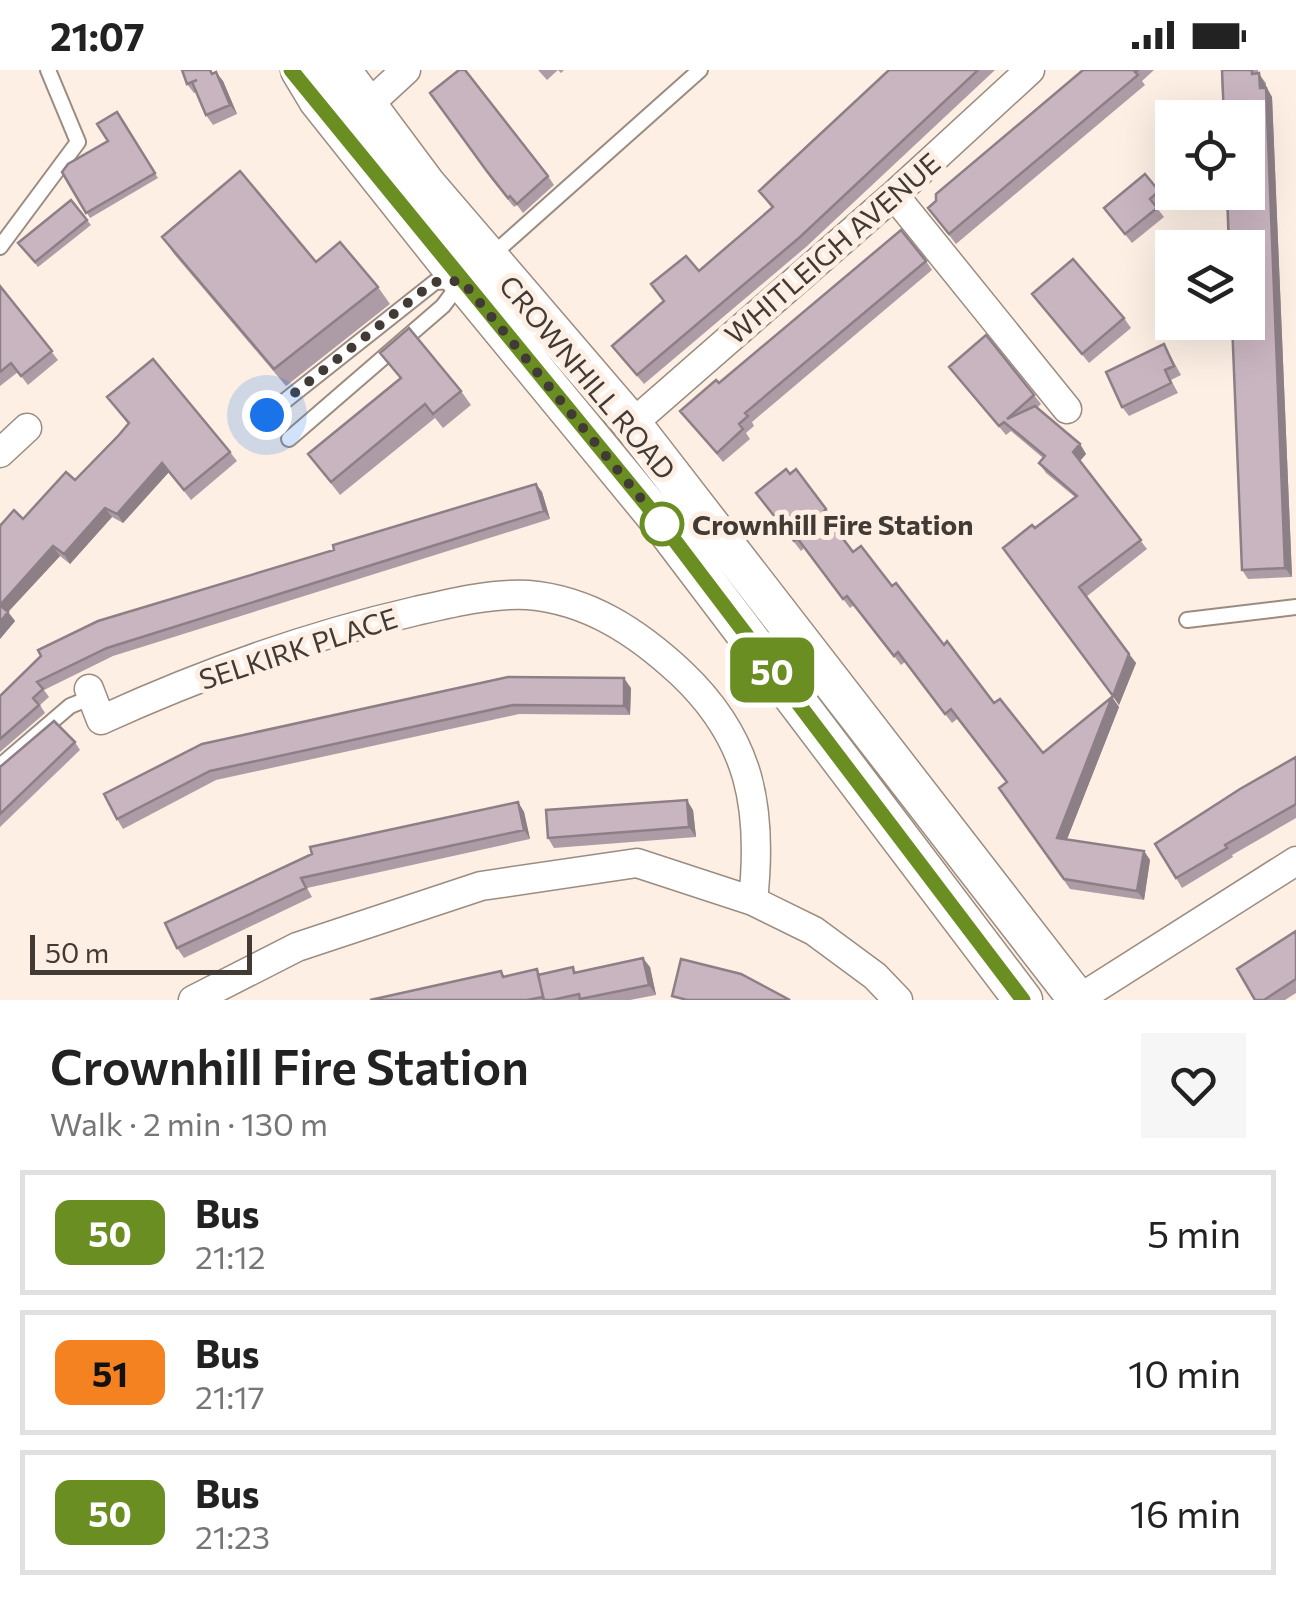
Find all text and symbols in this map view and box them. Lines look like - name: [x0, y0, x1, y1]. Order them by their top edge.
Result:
- text: 21:07: [50, 12, 145, 59]
- map controls: [1155, 100, 1265, 340]
- button: locate: [1155, 100, 1265, 210]
- street label: WHITLEIGH AVENUE: [717, 145, 947, 351]
- button: layers: [1155, 230, 1265, 340]
- street label: CROWNHILL ROAD: [493, 268, 683, 486]
- your location: [242, 390, 292, 440]
- marker: Crownhill Fire Station: [641, 503, 683, 545]
- place label: Crownhill Fire Station: [692, 507, 973, 541]
- street label: SELKIRK PLACE: [195, 600, 401, 696]
- line badge: 50: [727, 638, 817, 702]
- text: 50: [750, 649, 794, 692]
- scale bar: [30, 930, 252, 974]
- text: 50 m: [45, 935, 109, 969]
- button: heart: [1141, 1033, 1246, 1138]
- text: Crownhill Fire Station: [50, 1036, 529, 1095]
- text: Walk · 2 min · 130 m: [50, 1103, 328, 1143]
- text: Bus: [195, 1189, 260, 1236]
- text: 5 min: [1147, 1209, 1241, 1256]
- text: 50: [88, 1211, 132, 1254]
- text: 21:12: [195, 1236, 265, 1276]
- text: Bus: [195, 1329, 260, 1376]
- text: 10 min: [1128, 1349, 1241, 1396]
- text: 51: [92, 1351, 128, 1394]
- text: 21:17: [195, 1376, 265, 1416]
- text: Bus: [195, 1469, 260, 1516]
- text: 16 min: [1130, 1489, 1241, 1536]
- text: 50: [88, 1491, 132, 1534]
- text: 21:23: [195, 1516, 270, 1556]

